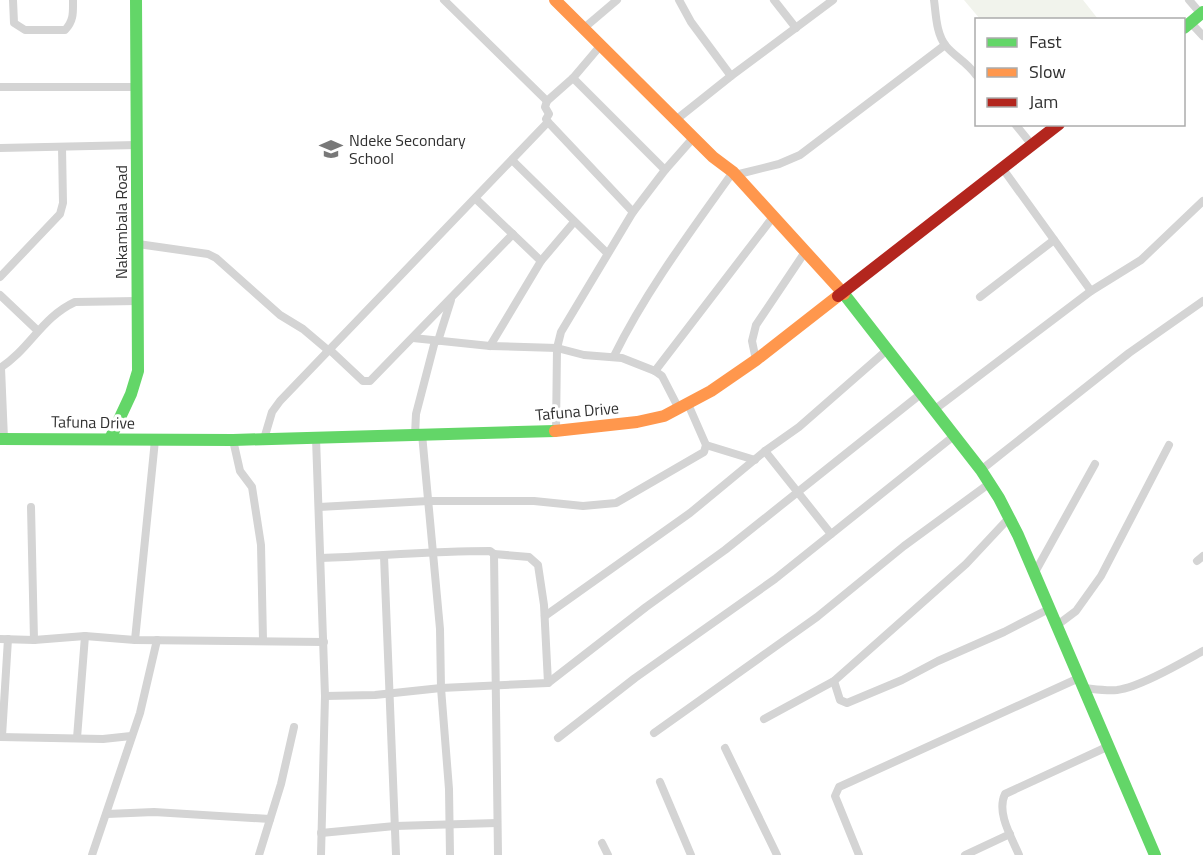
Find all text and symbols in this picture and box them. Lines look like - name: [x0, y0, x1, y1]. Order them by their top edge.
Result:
- legend: [975, 18, 1185, 126]
- text: Fast: [1029, 28, 1062, 55]
- text: Slow: [1029, 58, 1066, 85]
- text: Jam: [1029, 88, 1058, 115]
- place label: Ndeke Secondary School: [349, 128, 466, 170]
- school or university icon: Ndeke Secondary School: [318, 136, 344, 162]
- street label: Nakambala Road: [109, 165, 133, 279]
- street label: Tafuna Drive: [534, 395, 620, 427]
- street label: Tafuna Drive: [51, 409, 135, 435]

